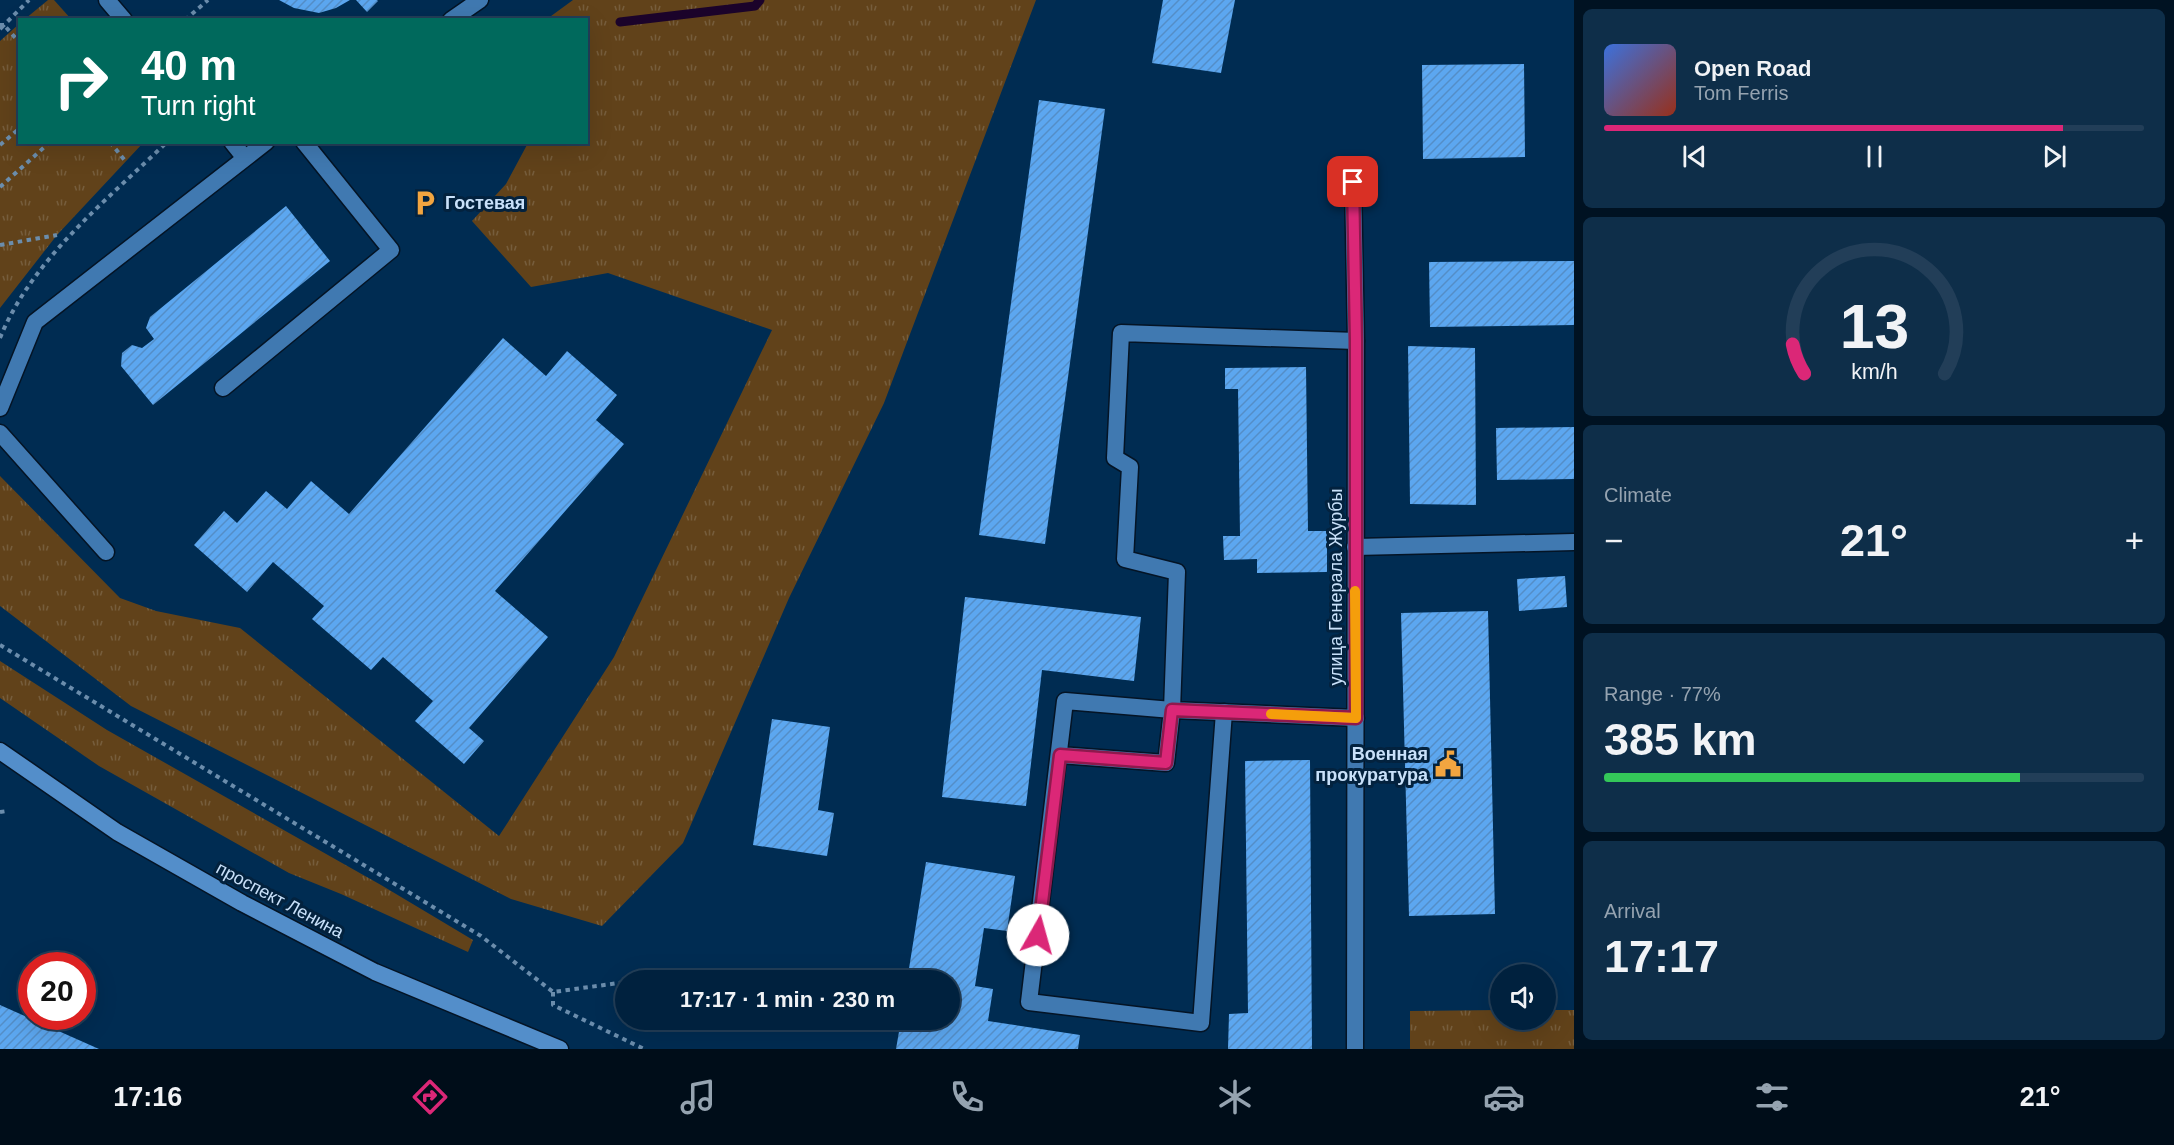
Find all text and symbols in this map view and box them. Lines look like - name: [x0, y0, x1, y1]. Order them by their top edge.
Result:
- icon: right: [42, 42, 120, 120]
- text: 40 m: [141, 42, 237, 89]
- text: Open Road: [1694, 56, 1811, 81]
- text: Tom Ferris: [1694, 82, 1788, 104]
- text: Turn right: [141, 91, 256, 121]
- icon: previous: [1678, 140, 1711, 173]
- icon: pause: [1858, 140, 1891, 173]
- icon: next: [2038, 140, 2071, 173]
- pin: [1327, 156, 1378, 207]
- icon: arrive: [1336, 165, 1369, 198]
- parking icon: Гостевая: [410, 188, 440, 218]
- place label: Гостевая: [445, 193, 525, 213]
- text: 13: [1839, 292, 1909, 361]
- text: km/h: [1851, 360, 1897, 384]
- text: Climate: [1604, 484, 1672, 506]
- street label: улица Генерала Журбы: [1326, 489, 1346, 686]
- text: 21°: [1840, 515, 1908, 566]
- text: −: [1604, 522, 1623, 559]
- text: +: [2125, 522, 2144, 559]
- text: Range · 77%: [1604, 683, 1721, 705]
- text: 385 km: [1604, 714, 1757, 765]
- place label: Военная прокуратура: [1315, 744, 1429, 785]
- public building icon: Военная прокуратура: [1433, 749, 1463, 779]
- street label: проспект Ленина: [213, 858, 348, 943]
- text: Arrival: [1604, 900, 1661, 922]
- position arrow: [1006, 903, 1070, 967]
- text: 17:17: [1604, 931, 1719, 982]
- speed limit sign: 20: [18, 952, 96, 1030]
- map controls: [1490, 964, 1556, 1030]
- button: sound: [1490, 964, 1556, 1030]
- text: 17:17 · 1 min · 230 m: [680, 987, 895, 1012]
- icon: directions: [409, 1076, 451, 1118]
- icon: music: [677, 1076, 719, 1118]
- icon: phone: [946, 1076, 988, 1118]
- icon: climate: [1214, 1076, 1256, 1118]
- icon: car: [1483, 1076, 1525, 1118]
- icon: filters: [1751, 1076, 1793, 1118]
- text: 17:16: [113, 1082, 182, 1112]
- text: 21°: [2020, 1082, 2061, 1112]

